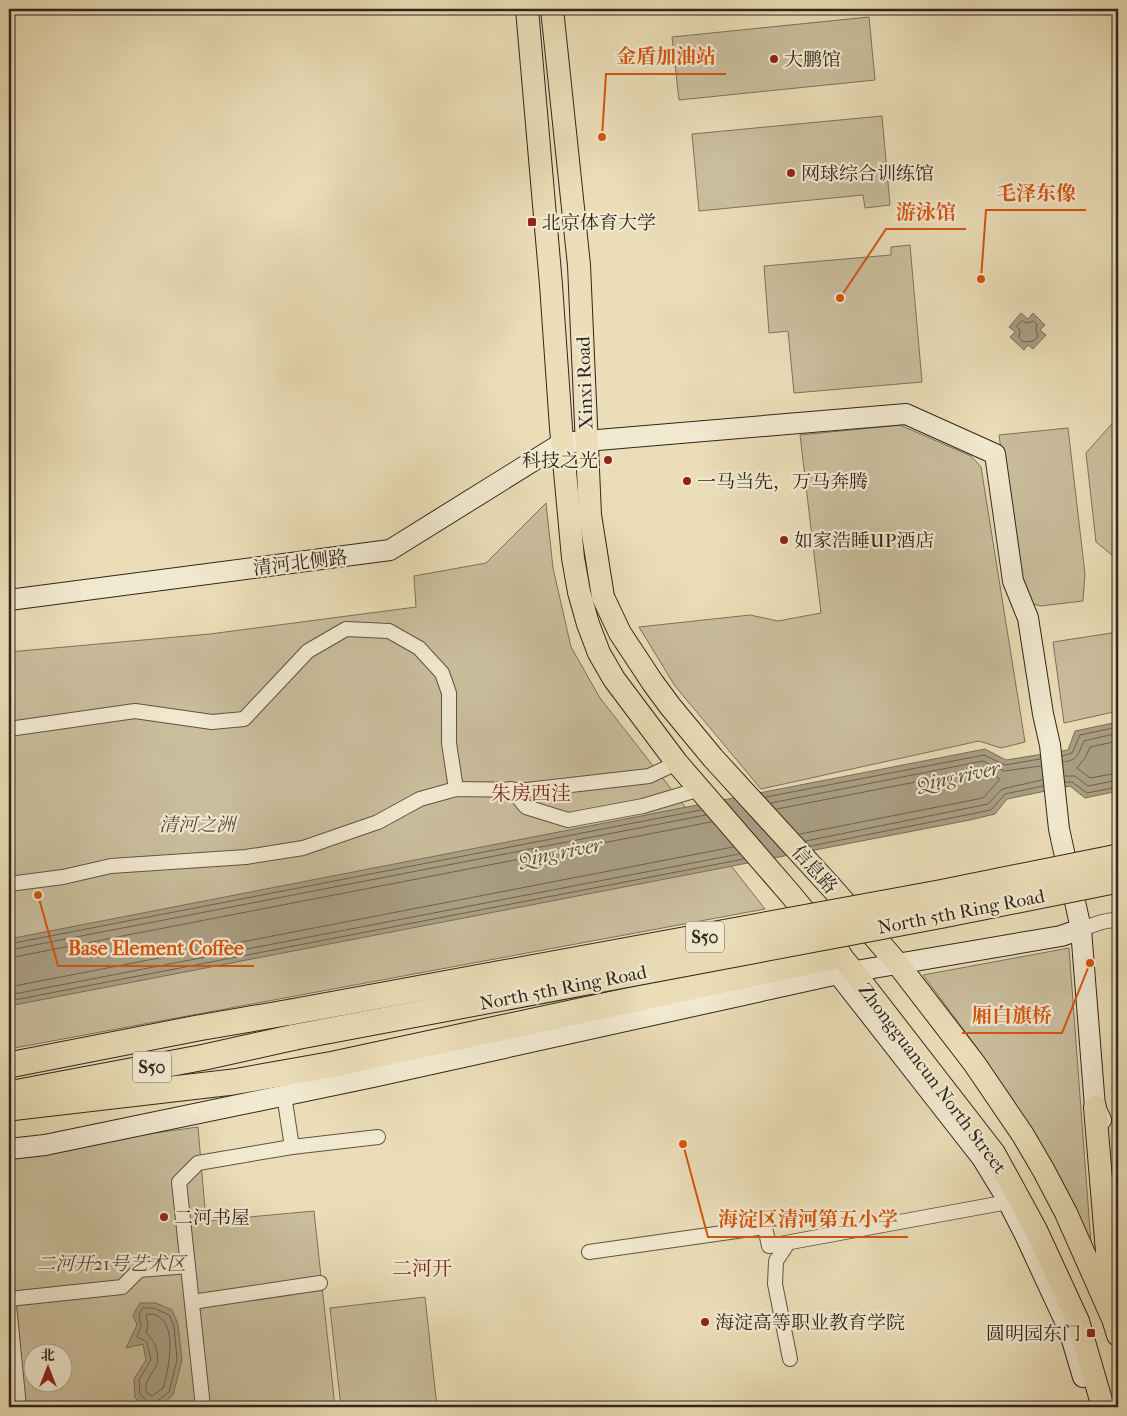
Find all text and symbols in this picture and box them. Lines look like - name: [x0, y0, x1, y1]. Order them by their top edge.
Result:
- callout: 金盾加油站: [606, 39, 726, 74]
- text: 金盾加油站: [616, 45, 716, 68]
- place label: 大鹏馆: [784, 49, 841, 71]
- marker: 大鹏馆: [768, 53, 780, 65]
- place label: 网球综合训练馆: [801, 163, 934, 185]
- marker: 网球综合训练馆: [785, 167, 797, 179]
- callout: 毛泽东像: [986, 175, 1086, 210]
- text: 毛泽东像: [996, 182, 1076, 205]
- callout: 游泳馆: [886, 194, 966, 229]
- text: 游泳馆: [896, 201, 956, 224]
- place label: 北京体育大学: [542, 212, 656, 234]
- marker: 北京体育大学: [526, 216, 538, 228]
- street label: Xinxi Road: [572, 335, 598, 430]
- place label: 科技之光: [522, 450, 598, 472]
- marker: 科技之光: [602, 454, 614, 466]
- place label: 一马当先，万马奔腾: [697, 471, 868, 493]
- marker: 一马当先，万马奔腾: [681, 475, 693, 487]
- place label: 如家浩睡UP酒店: [794, 530, 934, 552]
- marker: 如家浩睡UP酒店: [778, 534, 790, 546]
- street label: 清河北侧路: [252, 546, 349, 580]
- water label: Qing river: [913, 756, 1004, 798]
- district label: 朱房西洼: [491, 782, 571, 805]
- park label: 清河之洲: [159, 814, 238, 836]
- water label: Qing river: [515, 833, 606, 873]
- street label: 信息路: [787, 841, 842, 898]
- street label: North 5th Ring Road: [876, 885, 1047, 939]
- road number: S50: [686, 922, 724, 952]
- callout: Base Element Coffee: [58, 931, 254, 966]
- text: Base Element Coffee: [68, 937, 244, 960]
- street label: North 5th Ring Road: [478, 961, 649, 1015]
- street label: Zhongguancun North Street: [853, 979, 1011, 1178]
- callout: 厢白旗桥: [962, 998, 1062, 1033]
- text: 厢白旗桥: [972, 1004, 1052, 1027]
- road number: S50: [133, 1052, 171, 1082]
- callout: 海淀区清河第五小学: [708, 1202, 908, 1237]
- place label: 二河书屋: [174, 1207, 250, 1229]
- text: 海淀区清河第五小学: [718, 1208, 898, 1231]
- marker: 二河书屋: [158, 1211, 170, 1223]
- park label: 二河开21号艺术区: [36, 1253, 189, 1275]
- district label: 二河开: [392, 1257, 452, 1280]
- place label: 海淀高等职业教育学院: [715, 1312, 905, 1334]
- marker: 海淀高等职业教育学院: [699, 1316, 711, 1328]
- place label: 圆明园东门: [986, 1323, 1081, 1345]
- marker: 圆明园东门: [1085, 1327, 1097, 1339]
- north arrow: [22, 1344, 72, 1394]
- text: 北: [41, 1347, 55, 1364]

